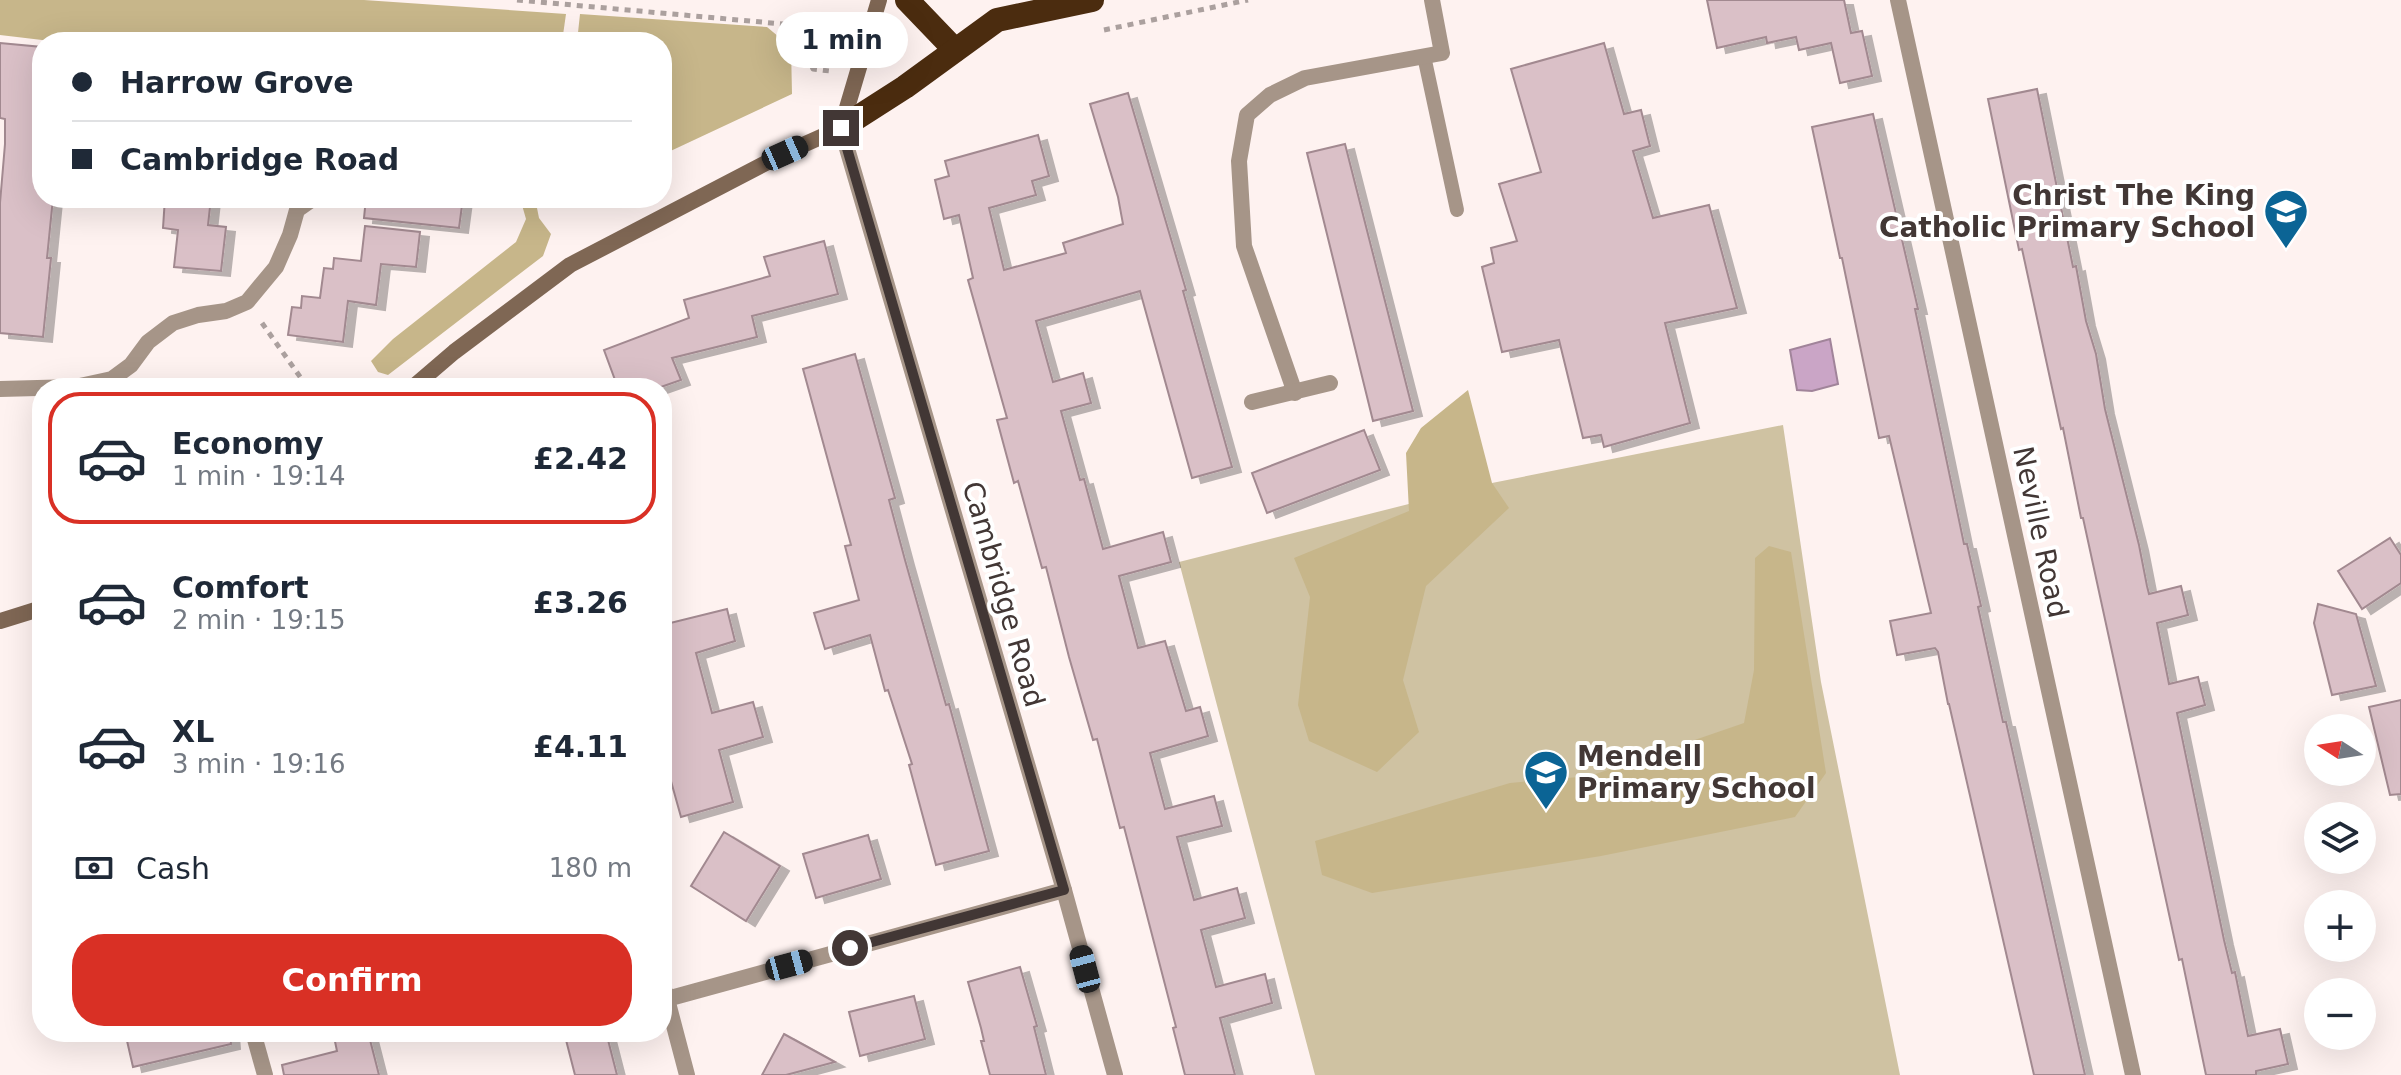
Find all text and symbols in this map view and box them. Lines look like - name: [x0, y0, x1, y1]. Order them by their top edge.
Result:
- callout: 1 min: [775, 12, 907, 68]
- text: 1 min: [801, 25, 883, 55]
- text: Harrow Grove: [120, 65, 354, 100]
- route end: [823, 110, 859, 146]
- car: [758, 132, 812, 174]
- text: Cambridge Road: [120, 142, 399, 177]
- place label: Christ The King Catholic Primary School: [1879, 179, 2255, 244]
- school or university icon: Christ The King Catholic Primary School: [2262, 187, 2310, 250]
- icon: car: [76, 422, 148, 494]
- text: Economy: [172, 426, 324, 461]
- text: £2.42: [533, 441, 628, 476]
- street label: Neville Road: [2006, 443, 2075, 621]
- text: 1 min · 19:14: [172, 461, 346, 491]
- street label: Cambridge Road: [956, 478, 1051, 711]
- icon: car: [76, 566, 148, 638]
- text: Comfort: [172, 570, 309, 605]
- text: £3.26: [533, 585, 628, 620]
- text: 2 min · 19:15: [172, 605, 346, 635]
- icon: car: [76, 710, 148, 782]
- text: XL: [172, 714, 214, 749]
- north arrow: [2304, 714, 2376, 786]
- map controls: [2304, 714, 2376, 1050]
- text: £4.11: [533, 729, 628, 764]
- place label: Mendell Primary School: [1577, 740, 1816, 805]
- school or university icon: Mendell Primary School: [1522, 748, 1570, 811]
- text: 3 min · 19:16: [172, 749, 346, 779]
- button: layers: [2304, 802, 2376, 874]
- icon: cash: [72, 846, 116, 890]
- text: Cash: [136, 851, 210, 886]
- text: 180 m: [549, 853, 632, 883]
- button: +: [2304, 890, 2376, 962]
- route start: [832, 930, 868, 966]
- button: Confirm: [72, 934, 632, 1026]
- car: [1067, 943, 1103, 995]
- car: [763, 947, 815, 983]
- button: −: [2304, 978, 2376, 1050]

